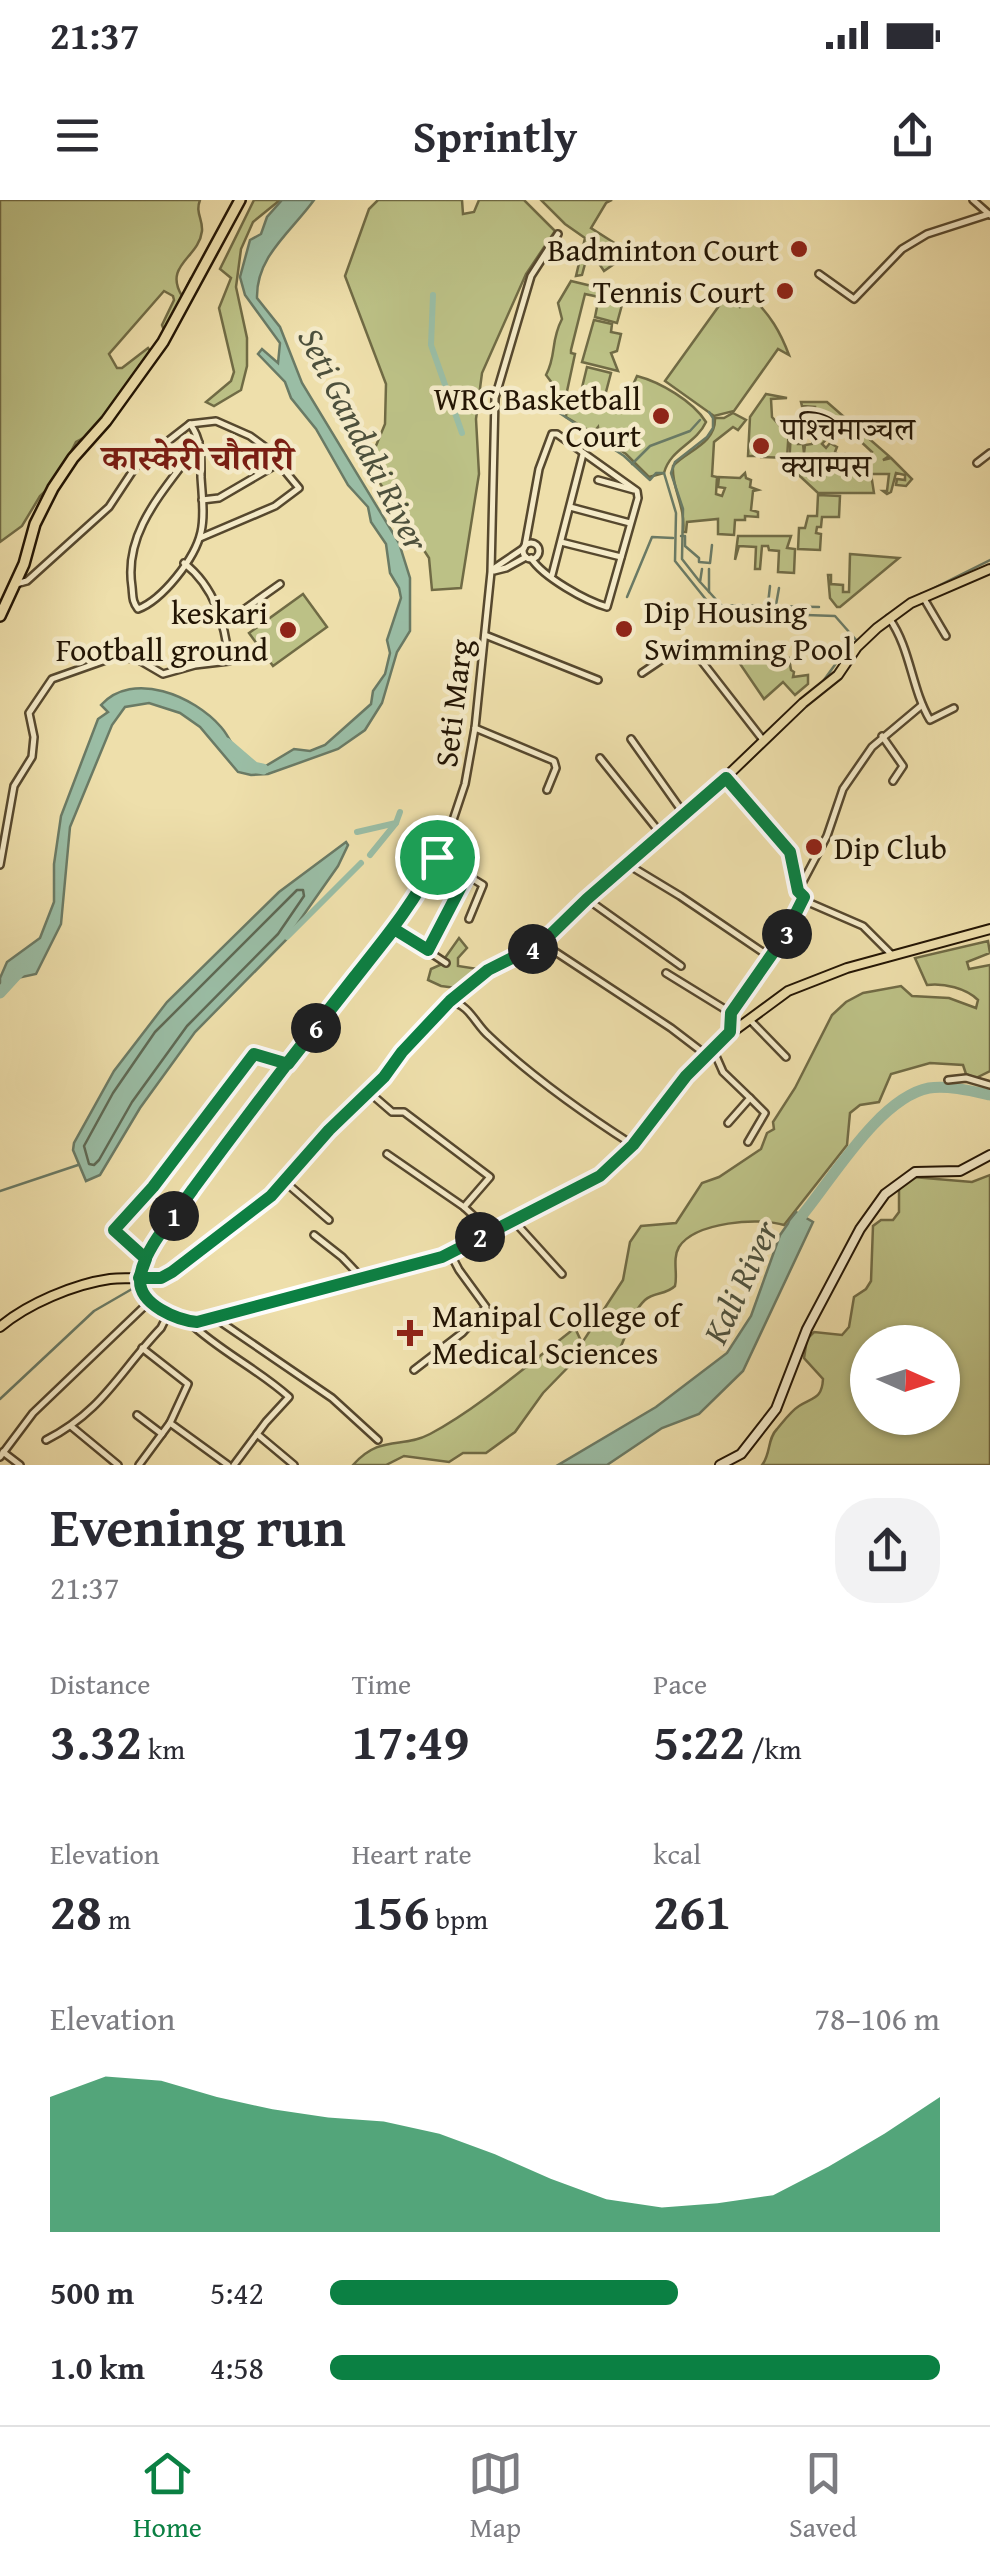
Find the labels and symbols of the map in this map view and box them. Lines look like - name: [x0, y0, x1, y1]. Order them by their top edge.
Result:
- place label: Badminton Court: [547, 226, 779, 273]
- marker: Badminton Court: [788, 238, 810, 260]
- place label: Tennis Court: [593, 268, 765, 315]
- marker: Tennis Court: [774, 280, 796, 302]
- water label: Seti Gandaki River: [286, 318, 443, 560]
- place label: WRC Basketball Court: [433, 375, 641, 459]
- marker: WRC Basketball Court: [650, 405, 672, 427]
- place label: पश्‍चिमाञ्‍चल क्याम्पस: [779, 405, 917, 489]
- district label: कास्केरी चौतारी: [99, 432, 297, 483]
- marker: पश्‍चिमाञ्‍चल क्याम्पस: [750, 435, 772, 457]
- place label: Dip Housing Swimming Pool: [644, 588, 852, 672]
- place label: keskari Football ground: [56, 589, 268, 673]
- marker: Dip Housing Swimming Pool: [613, 618, 635, 640]
- marker: keskari Football ground: [277, 619, 299, 641]
- street label: Seti Marg: [422, 636, 484, 770]
- pin: [395, 815, 480, 900]
- place label: Dip Club: [834, 824, 947, 871]
- marker: Dip Club: [803, 836, 825, 858]
- pin: 3: [762, 909, 812, 959]
- pin: 4: [508, 924, 558, 974]
- pin: 6: [291, 1003, 341, 1053]
- pin: 1: [149, 1191, 199, 1241]
- water label: Kali River: [689, 1211, 791, 1353]
- pin: 2: [455, 1212, 505, 1262]
- place label: Manipal College of Medical Sciences: [432, 1292, 684, 1376]
- marker: Manipal College of Medical Sciences: [397, 1320, 423, 1346]
- north arrow: [850, 1325, 960, 1435]

